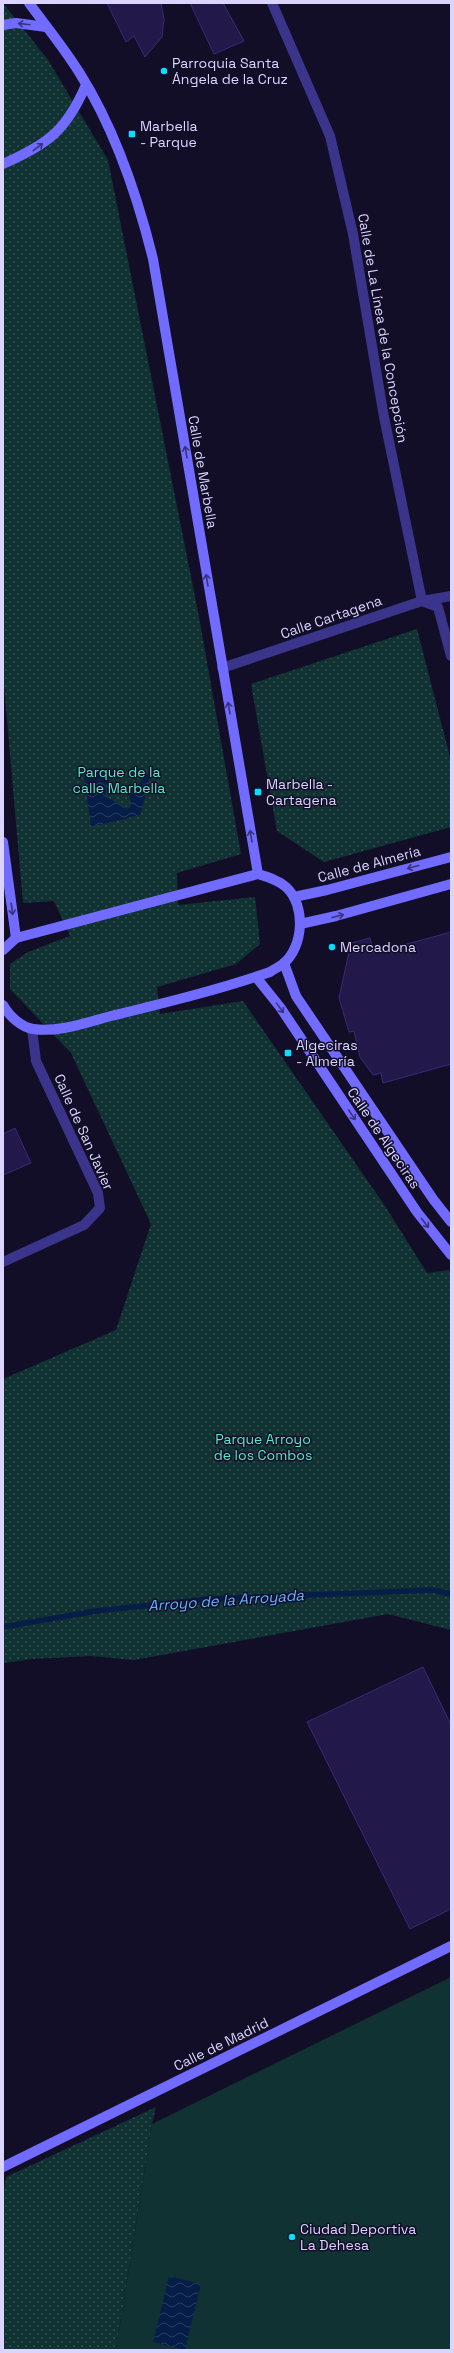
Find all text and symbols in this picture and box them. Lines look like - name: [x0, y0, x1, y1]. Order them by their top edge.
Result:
- one-way arrow: [18, 20, 31, 28]
- place label: Parroquia Santa Ángela de la Cruz: [172, 54, 288, 88]
- marker: Parroquia Santa Ángela de la Cruz: [159, 66, 169, 76]
- place label: Marbella - Parque: [140, 117, 198, 151]
- marker: Marbella - Parque: [127, 129, 137, 139]
- one-way arrow: [32, 143, 43, 151]
- street label: Calle de La Línea de la Concepción: [354, 212, 412, 444]
- street label: Calle de Marbella: [184, 414, 222, 530]
- one-way arrow: [181, 446, 189, 459]
- one-way arrow: [203, 574, 211, 587]
- street label: Calle Cartagena: [278, 591, 384, 643]
- one-way arrow: [225, 702, 233, 715]
- park label: Parque de la calle Marbella: [73, 763, 165, 797]
- place label: Marbella - Cartagena: [266, 775, 336, 809]
- marker: Marbella - Cartagena: [253, 787, 263, 797]
- one-way arrow: [247, 830, 255, 843]
- street label: Calle de Almería: [316, 842, 422, 886]
- one-way arrow: [407, 864, 420, 871]
- one-way arrow: [8, 902, 16, 915]
- one-way arrow: [332, 911, 345, 919]
- place label: Mercadona: [340, 938, 416, 956]
- marker: Mercadona: [327, 942, 337, 952]
- one-way arrow: [276, 1002, 284, 1013]
- place label: Algeciras - Almería: [296, 1036, 358, 1070]
- marker: Algeciras - Almería: [283, 1048, 293, 1058]
- street label: Calle de San Javier: [50, 1071, 118, 1193]
- street label: Calle de Algeciras: [343, 1084, 425, 1192]
- one-way arrow: [348, 1110, 356, 1121]
- one-way arrow: [421, 1217, 430, 1228]
- park label: Parque Arroyo de los Combos: [214, 1430, 312, 1464]
- water label: Arroyo de la Arroyada: [147, 1585, 305, 1615]
- street label: Calle de Madrid: [171, 2013, 271, 2075]
- place label: Ciudad Deportiva La Dehesa: [300, 2220, 416, 2254]
- marker: Ciudad Deportiva La Dehesa: [287, 2232, 297, 2242]

